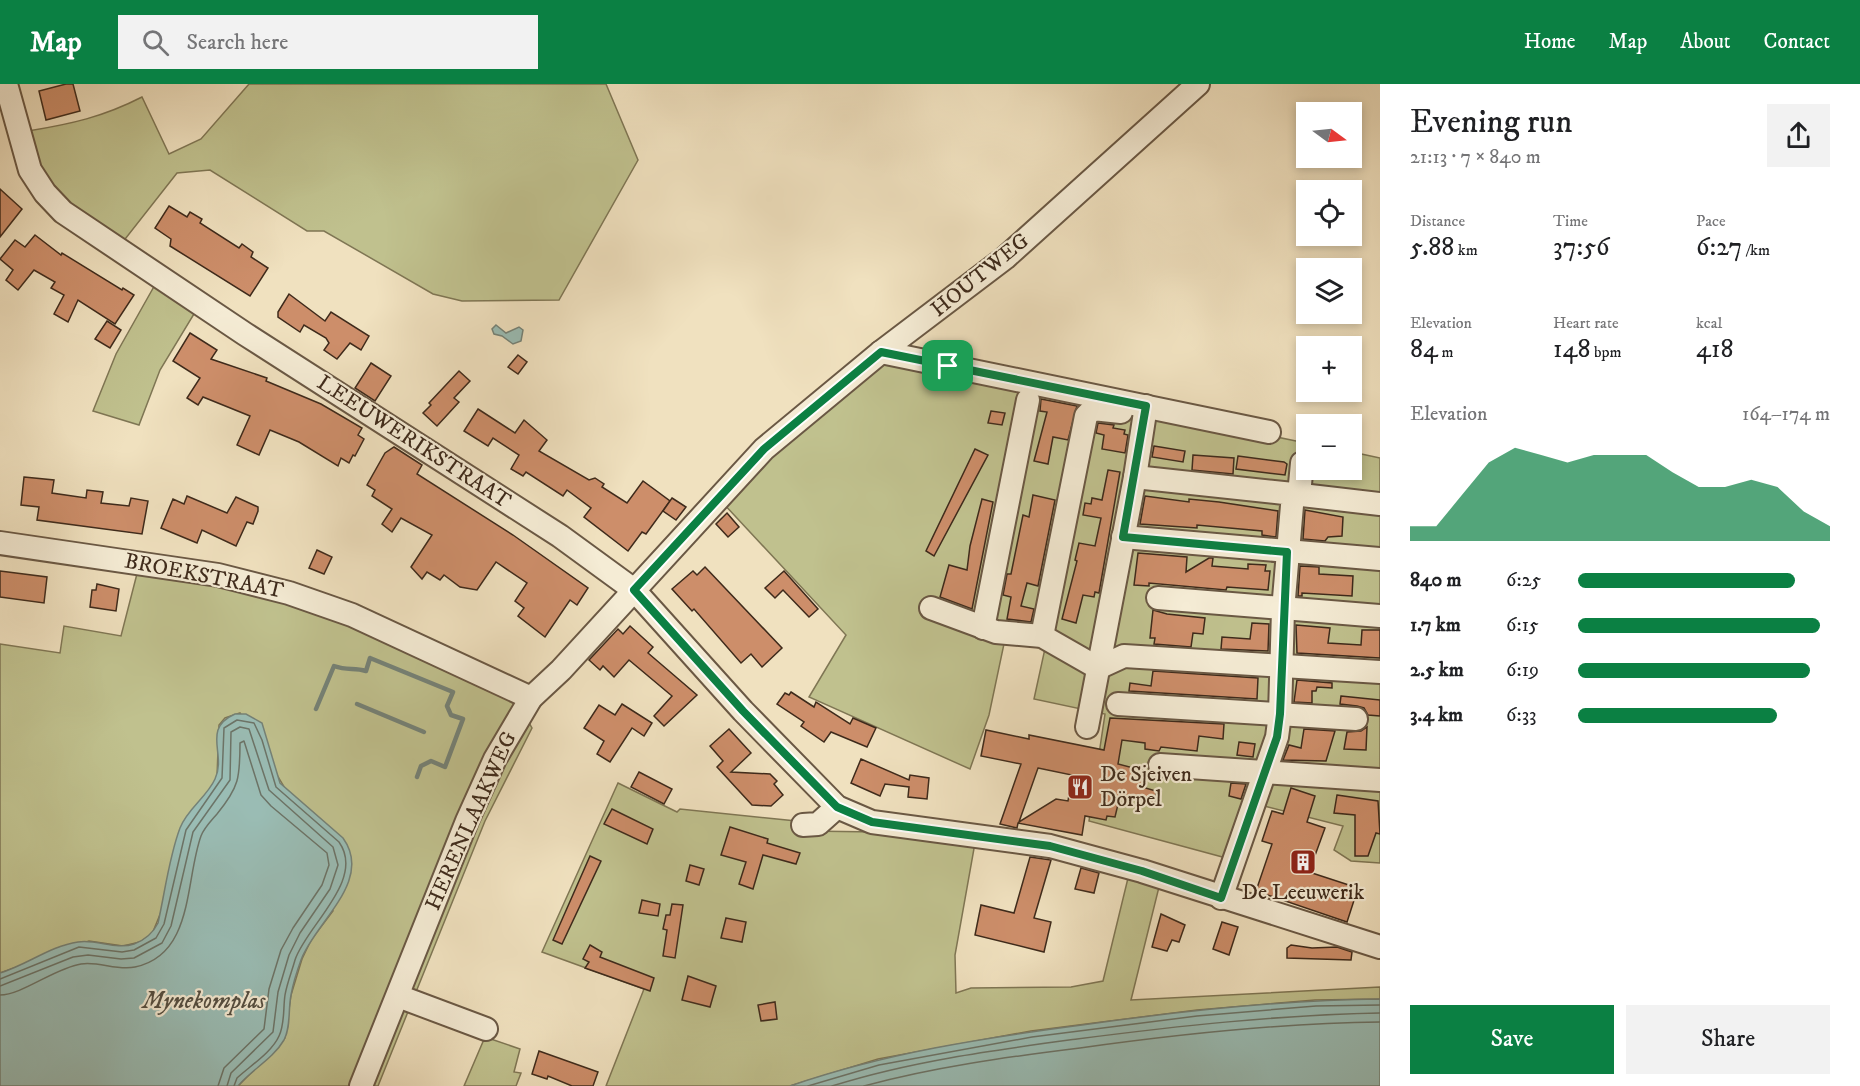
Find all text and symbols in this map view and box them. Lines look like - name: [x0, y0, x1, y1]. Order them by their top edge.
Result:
- search box: [118, 15, 538, 69]
- text: Map: [30, 25, 82, 60]
- icon: search: [139, 26, 172, 59]
- text: Search here: [187, 29, 288, 56]
- text: Home: [1524, 29, 1576, 55]
- text: Map: [1609, 29, 1647, 55]
- text: About: [1680, 29, 1731, 55]
- text: Contact: [1764, 29, 1830, 55]
- north arrow: [1296, 102, 1362, 168]
- map controls: [1296, 102, 1362, 480]
- text: Evening run: [1410, 102, 1572, 143]
- button: share: [1767, 104, 1830, 167]
- text: 21:13 · 7 × 840 m: [1410, 145, 1541, 170]
- button: locate: [1296, 180, 1362, 246]
- text: Distance: [1410, 211, 1465, 231]
- text: Time: [1553, 211, 1588, 231]
- text: Pace: [1696, 211, 1726, 231]
- street label: HOUTWEG: [925, 227, 1035, 323]
- text: 5.88: [1410, 231, 1454, 264]
- text: 37:56: [1553, 231, 1610, 264]
- text: 6:27: [1696, 231, 1742, 264]
- text: km: [1454, 240, 1478, 260]
- text: /km: [1742, 240, 1770, 260]
- button: layers: [1296, 258, 1362, 324]
- text: Elevation: [1410, 313, 1472, 333]
- text: Heart rate: [1553, 313, 1619, 333]
- text: kcal: [1696, 313, 1722, 333]
- text: 84: [1410, 333, 1438, 366]
- text: 148: [1553, 333, 1591, 366]
- text: 418: [1696, 333, 1734, 366]
- button: +: [1296, 336, 1362, 402]
- pin: [922, 340, 973, 391]
- text: m: [1438, 342, 1453, 362]
- text: bpm: [1591, 342, 1622, 362]
- icon: arrive: [931, 349, 964, 382]
- street label: LEEUWERIKSTRAAT: [312, 369, 516, 515]
- text: Elevation: [1410, 402, 1487, 427]
- text: 164–174 m: [1742, 402, 1830, 427]
- button: −: [1296, 414, 1362, 480]
- street label: BROEKSTRAAT: [122, 547, 286, 605]
- text: 840 m: [1410, 568, 1462, 593]
- text: 6:25: [1506, 568, 1541, 593]
- text: 1.7 km: [1410, 613, 1461, 638]
- text: 6:15: [1506, 613, 1539, 638]
- text: 2.5 km: [1410, 658, 1464, 683]
- text: 6:19: [1506, 658, 1539, 683]
- text: 3.4 km: [1410, 703, 1463, 728]
- text: 6:33: [1506, 703, 1537, 728]
- street label: HERENLAAKWEG: [419, 727, 523, 915]
- place label: De Sjeiven Dörpel: [1100, 761, 1193, 813]
- restaurant icon: De Sjeiven Dörpel: [1065, 772, 1095, 802]
- building icon: De Leeuwerik: [1288, 847, 1318, 877]
- place label: De Leeuwerik: [1242, 879, 1364, 906]
- water label: Mynekomplas: [141, 986, 266, 1016]
- button: Save: [1410, 1005, 1614, 1074]
- button: Share: [1626, 1005, 1830, 1074]

